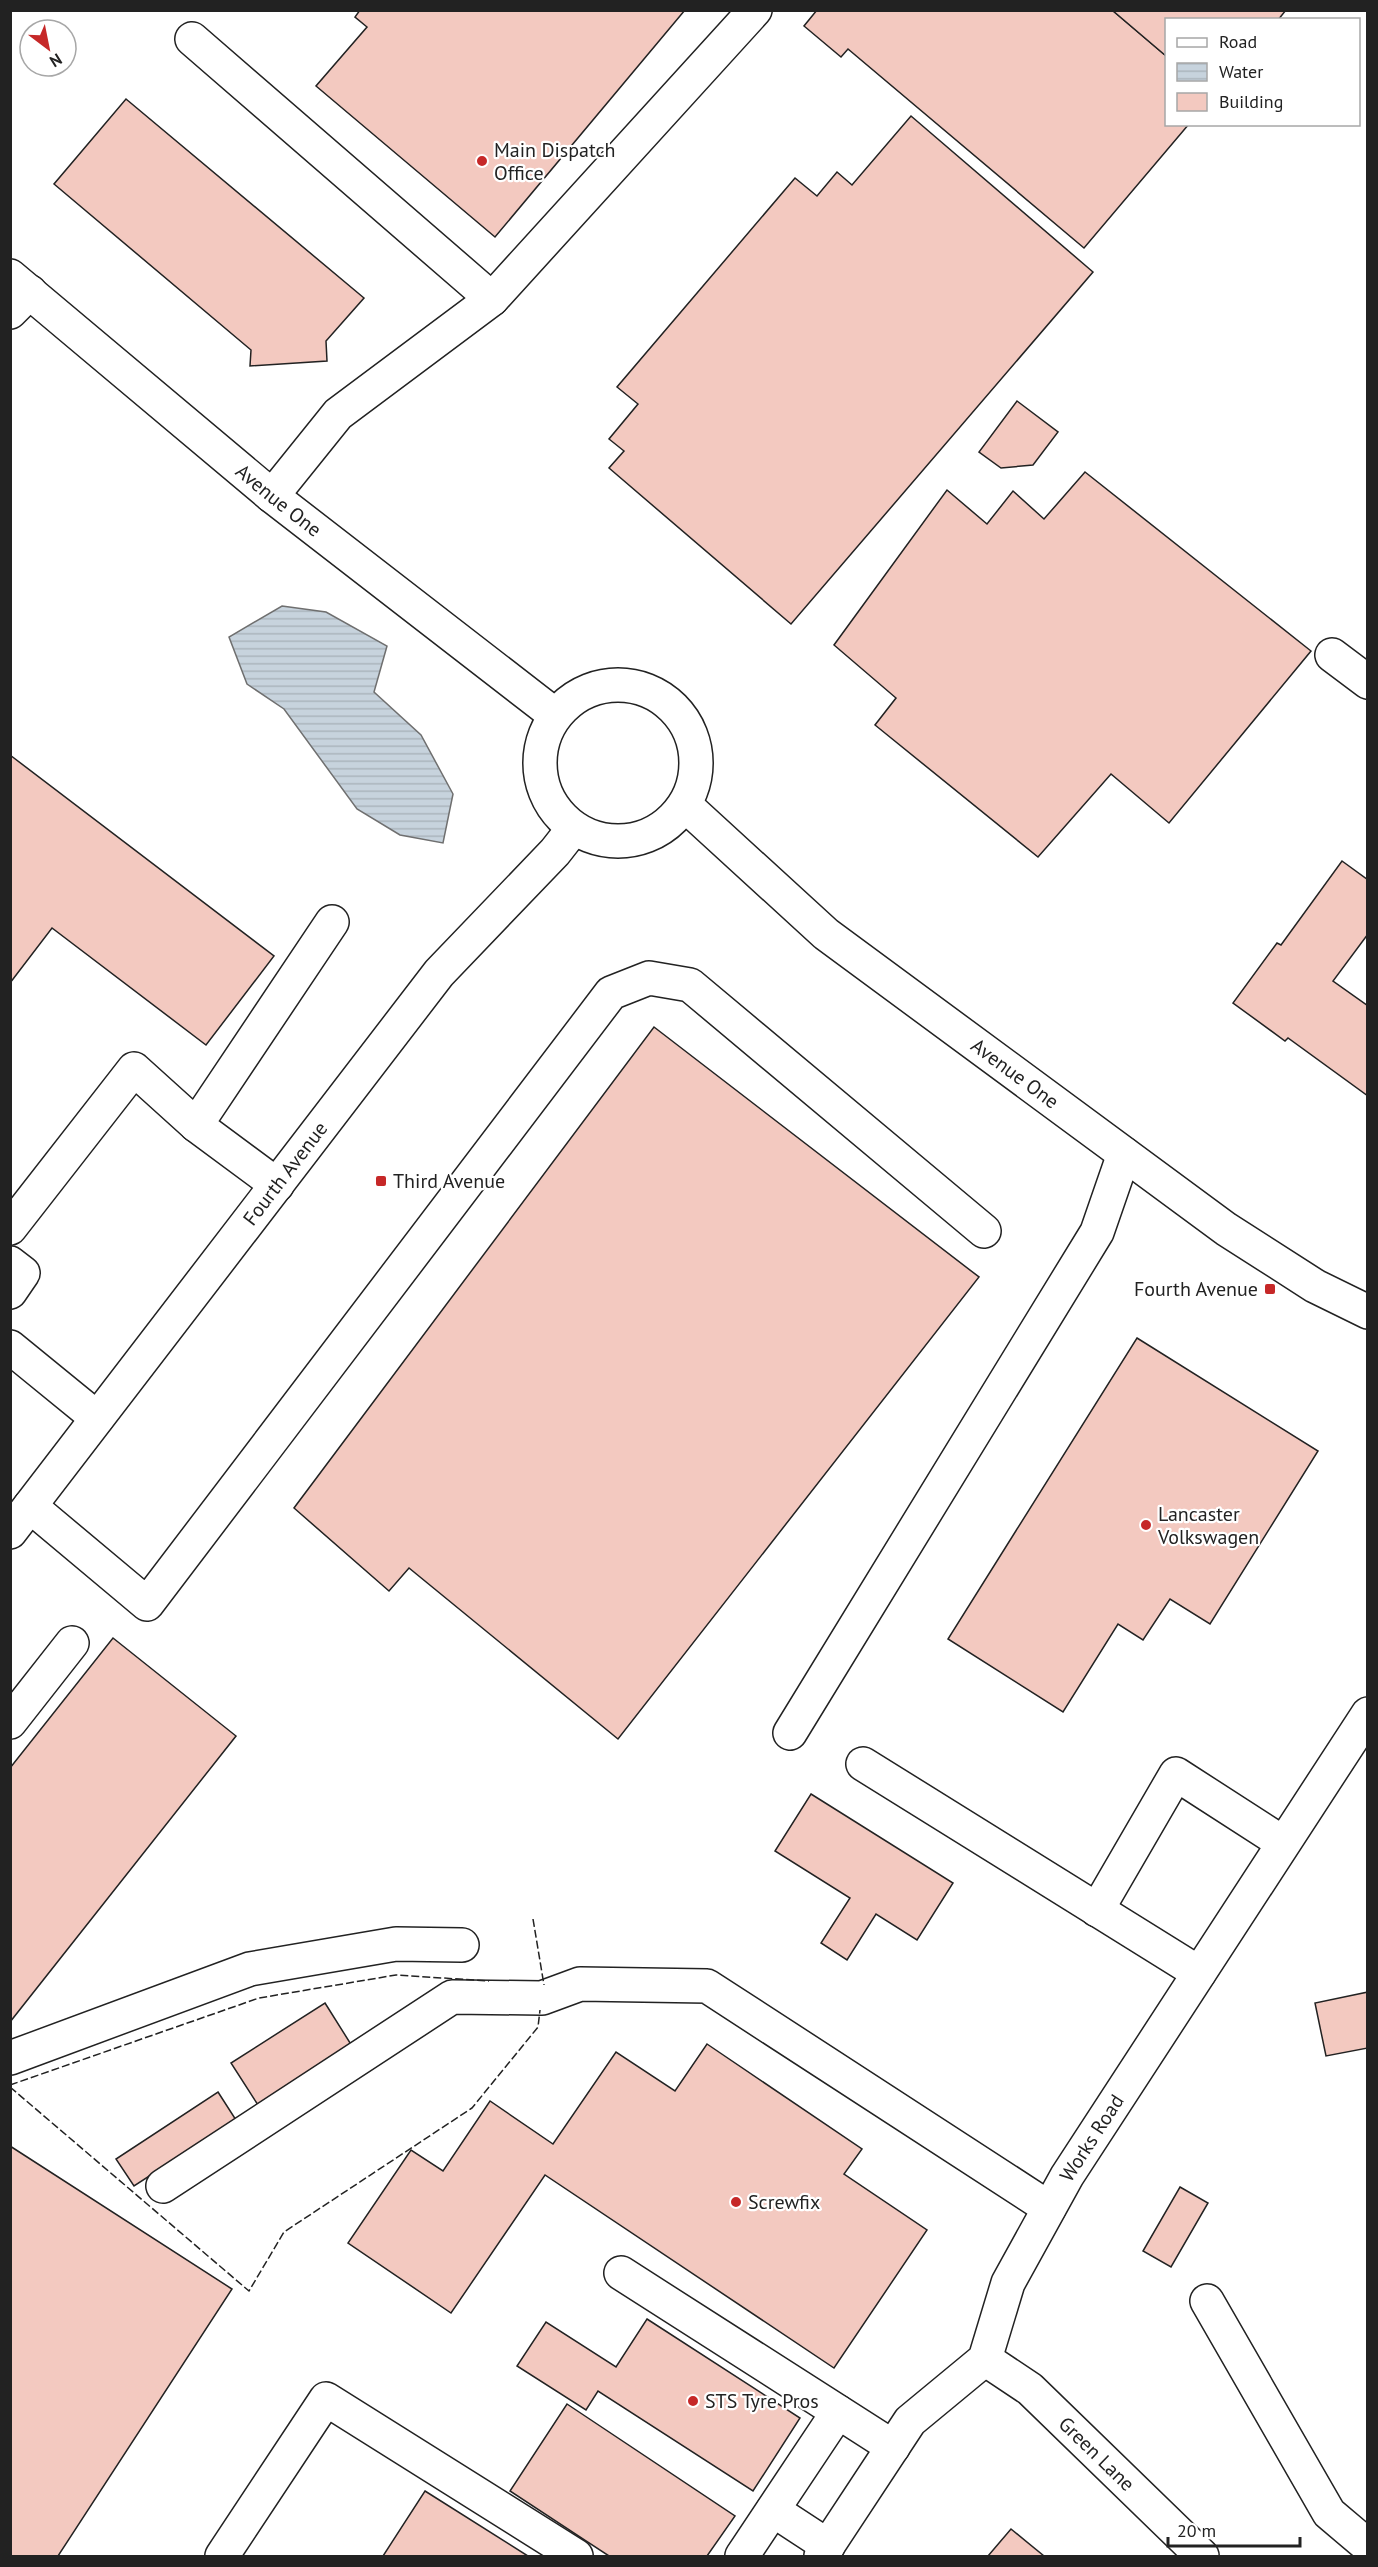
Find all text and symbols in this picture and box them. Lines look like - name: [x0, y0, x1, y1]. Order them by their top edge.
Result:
- north arrow: [18, 18, 78, 78]
- legend: [1165, 18, 1360, 126]
- text: Road: [1219, 30, 1257, 53]
- text: N: [46, 49, 66, 72]
- text: Water: [1219, 60, 1263, 83]
- text: Building: [1219, 90, 1283, 113]
- place label: Main Dispatch Office: [494, 137, 616, 186]
- marker: Main Dispatch Office: [475, 154, 489, 168]
- street label: Avenue One: [230, 458, 327, 543]
- street label: Avenue One: [966, 1032, 1064, 1114]
- street label: Fourth Avenue: [237, 1116, 333, 1231]
- place label: Third Avenue: [393, 1168, 505, 1194]
- marker: Third Avenue: [374, 1174, 388, 1188]
- place label: Fourth Avenue: [1134, 1276, 1258, 1302]
- marker: Fourth Avenue: [1263, 1282, 1277, 1296]
- place label: Lancaster Volkswagen: [1157, 1501, 1259, 1550]
- marker: Lancaster Volkswagen: [1139, 1518, 1153, 1532]
- street label: Works Road: [1054, 2089, 1130, 2187]
- place label: Screwfix: [748, 2189, 820, 2215]
- marker: Screwfix: [729, 2195, 743, 2209]
- place label: STS Tyre Pros: [705, 2388, 819, 2414]
- marker: STS Tyre Pros: [686, 2394, 700, 2408]
- street label: Green Lane: [1053, 2411, 1140, 2497]
- scale bar: [1168, 2510, 1300, 2548]
- text: 20 m: [1177, 2519, 1216, 2542]

